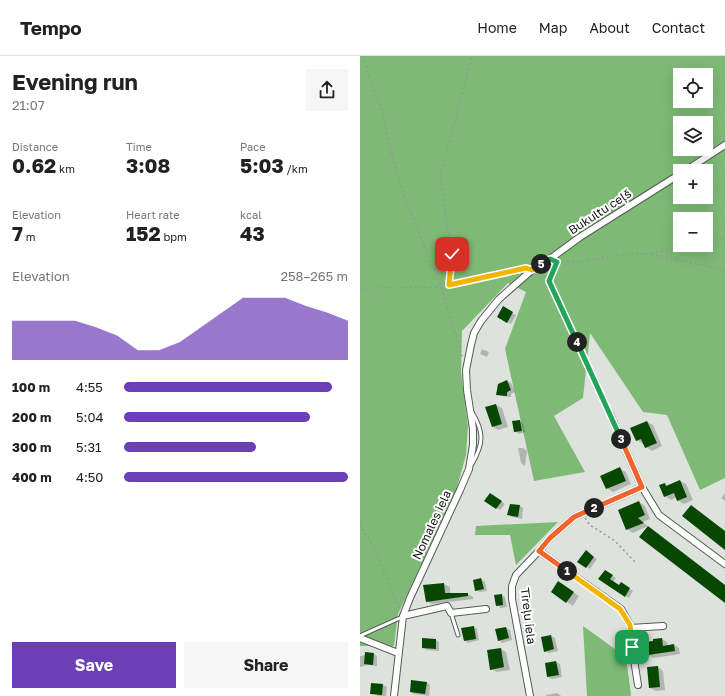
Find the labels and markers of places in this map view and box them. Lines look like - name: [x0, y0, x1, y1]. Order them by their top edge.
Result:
- pin: [435, 237, 469, 271]
- pin: 5: [531, 254, 551, 274]
- pin: 4: [567, 332, 587, 352]
- pin: 3: [611, 429, 631, 449]
- pin: 2: [584, 498, 604, 518]
- pin: 1: [557, 561, 577, 581]
- pin: [615, 630, 649, 664]

